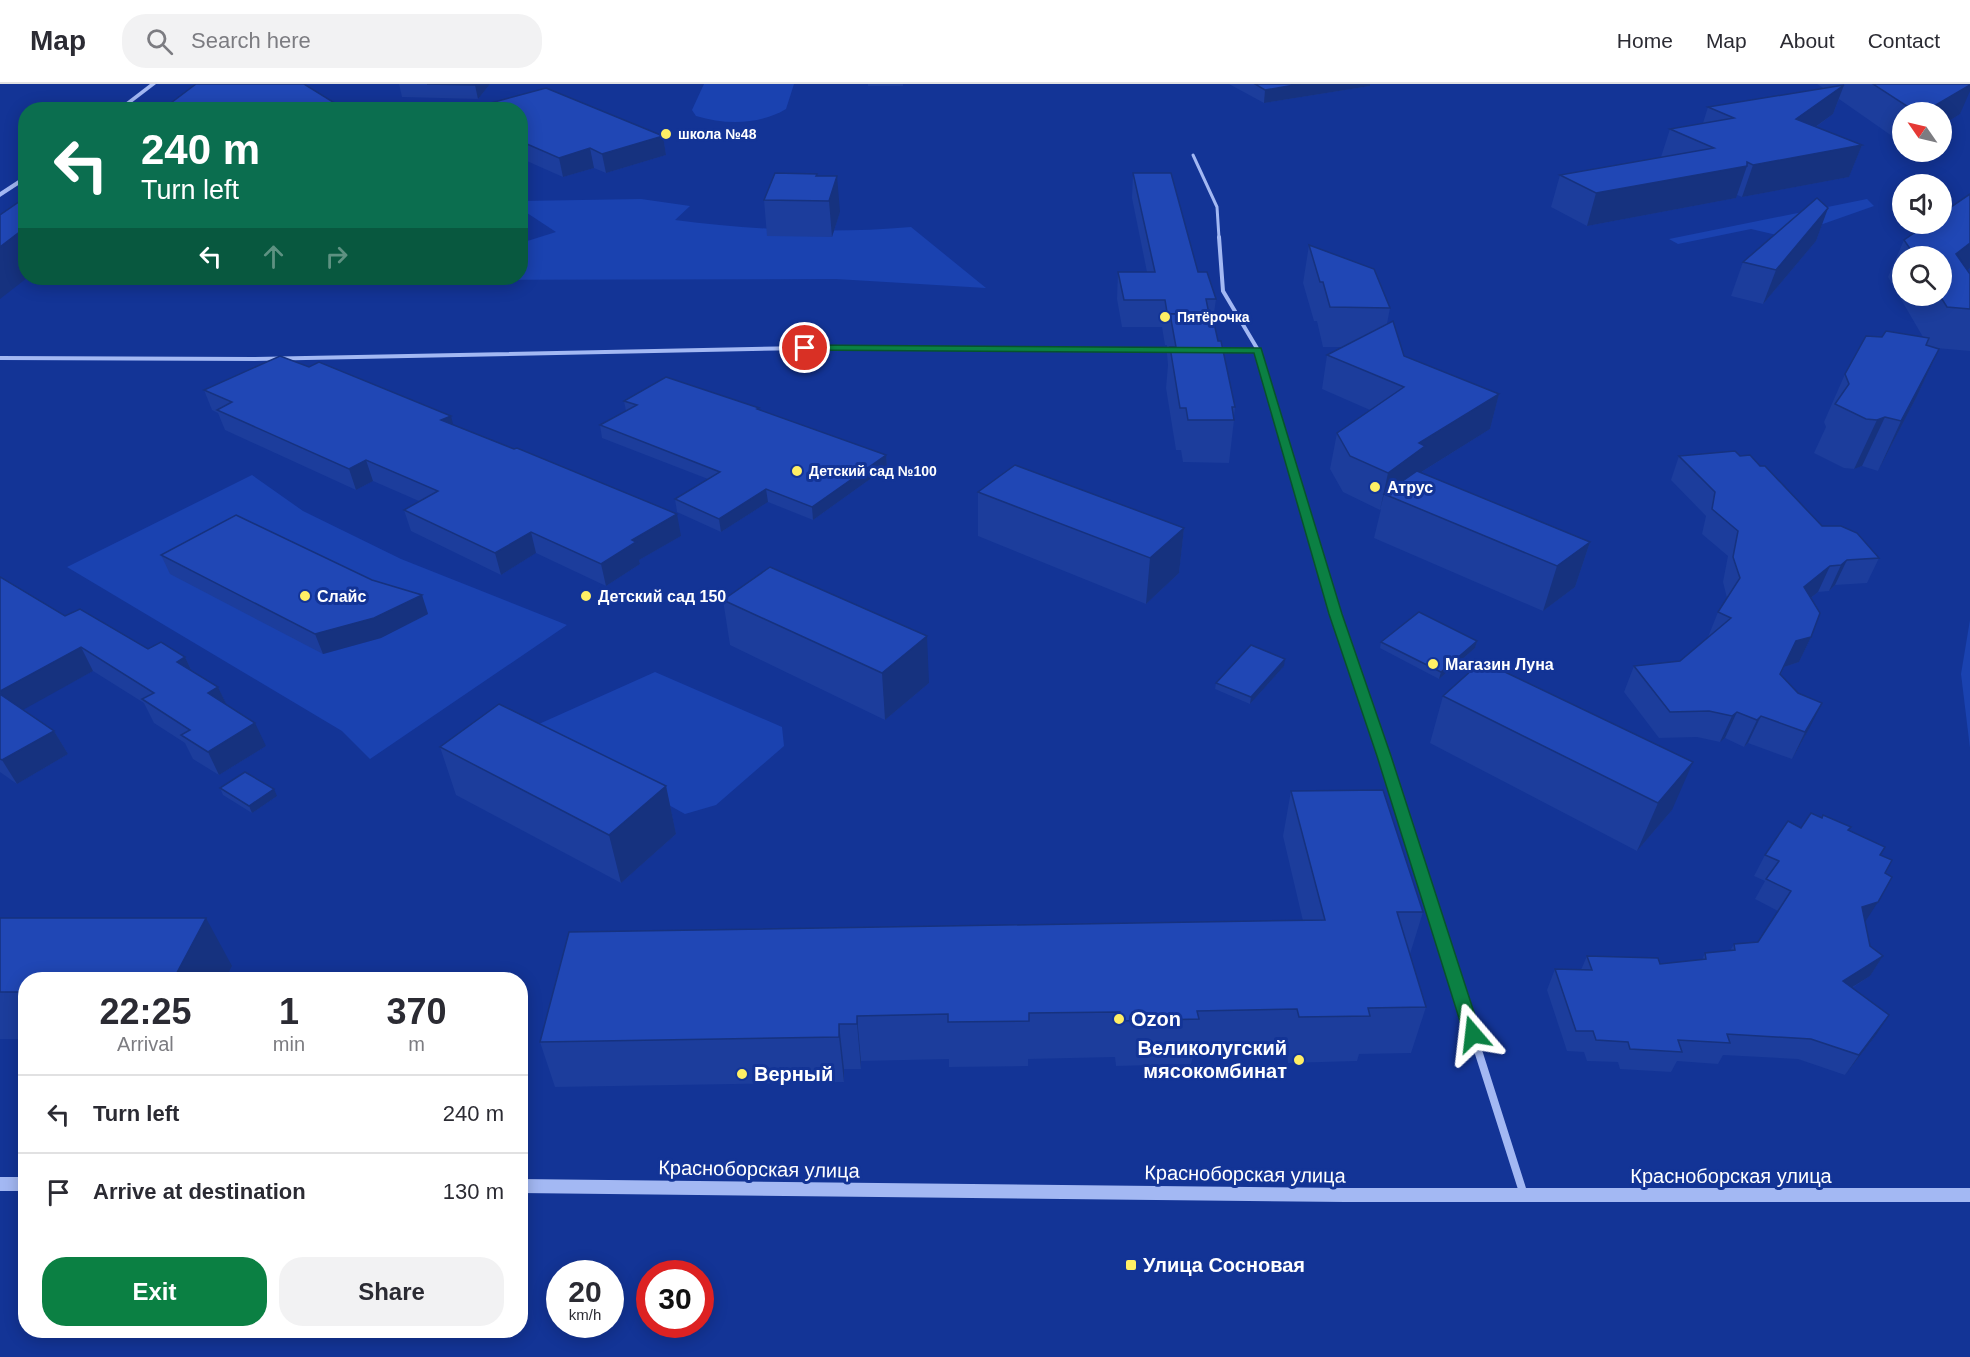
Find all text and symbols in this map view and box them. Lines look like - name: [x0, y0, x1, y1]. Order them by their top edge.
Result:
- search box: [122, 14, 542, 68]
- text: Map: [30, 25, 86, 56]
- icon: search: [143, 25, 176, 58]
- text: Search here: [191, 28, 311, 53]
- text: Home: [1617, 29, 1673, 52]
- text: Map: [1706, 29, 1747, 52]
- text: About: [1780, 29, 1835, 52]
- text: Contact: [1868, 29, 1940, 52]
- north arrow: [1892, 102, 1952, 162]
- map controls: [1892, 102, 1952, 306]
- icon: left: [42, 126, 120, 204]
- text: 240 m: [141, 126, 260, 173]
- place label: школа №48: [678, 126, 757, 142]
- marker: школа №48: [659, 127, 673, 141]
- button: sound: [1892, 174, 1952, 234]
- text: Turn left: [141, 175, 239, 205]
- icon: left: [194, 240, 227, 273]
- icon: ahead: [257, 240, 290, 273]
- icon: right: [320, 240, 353, 273]
- button: search: [1892, 246, 1952, 306]
- place label: Пятёрочка: [1177, 309, 1250, 325]
- marker: Пятёрочка: [1158, 310, 1172, 324]
- pin: [779, 322, 830, 373]
- icon: arrive: [788, 331, 821, 364]
- place label: Детский сад №100: [809, 463, 937, 479]
- marker: Детский сад №100: [790, 464, 804, 478]
- place label: Атрус: [1387, 479, 1433, 496]
- marker: Атрус: [1368, 480, 1382, 494]
- place label: Слайс: [317, 588, 366, 605]
- place label: Детский сад 150: [598, 588, 726, 605]
- marker: Слайс: [298, 589, 312, 603]
- marker: Детский сад 150: [579, 589, 593, 603]
- place label: Магазин Луна: [1445, 656, 1554, 673]
- marker: Магазин Луна: [1426, 657, 1440, 671]
- text: 22:25: [99, 991, 191, 1032]
- text: 1: [279, 991, 299, 1032]
- text: 370: [386, 991, 447, 1032]
- position arrow: [1441, 1002, 1505, 1066]
- place label: Ozon: [1131, 1008, 1181, 1030]
- marker: Ozon: [1112, 1012, 1126, 1026]
- text: Arrival: [117, 1033, 174, 1055]
- text: min: [273, 1033, 305, 1055]
- text: m: [408, 1033, 425, 1055]
- place label: Великолугский мясокомбинат: [1138, 1037, 1287, 1082]
- marker: Великолугский мясокомбинат: [1292, 1053, 1306, 1067]
- place label: Верный: [754, 1063, 833, 1085]
- marker: Верный: [735, 1067, 749, 1081]
- icon: left: [42, 1098, 75, 1131]
- text: Turn left: [93, 1101, 179, 1126]
- text: 240 m: [443, 1101, 504, 1126]
- street label: Красноборская улица: [658, 1156, 861, 1182]
- street label: Красноборская улица: [1144, 1161, 1347, 1187]
- street label: Красноборская улица: [1630, 1165, 1833, 1187]
- icon: arrive: [42, 1176, 75, 1209]
- text: Arrive at destination: [93, 1179, 306, 1204]
- text: 130 m: [443, 1179, 504, 1204]
- place label: Улица Сосновая: [1143, 1254, 1305, 1276]
- button: Exit: [42, 1257, 267, 1326]
- button: Share: [279, 1257, 504, 1326]
- marker: Улица Сосновая: [1124, 1258, 1138, 1272]
- speed limit sign: 30: [636, 1260, 714, 1338]
- text: 20: [568, 1275, 602, 1308]
- text: km/h: [569, 1306, 601, 1323]

